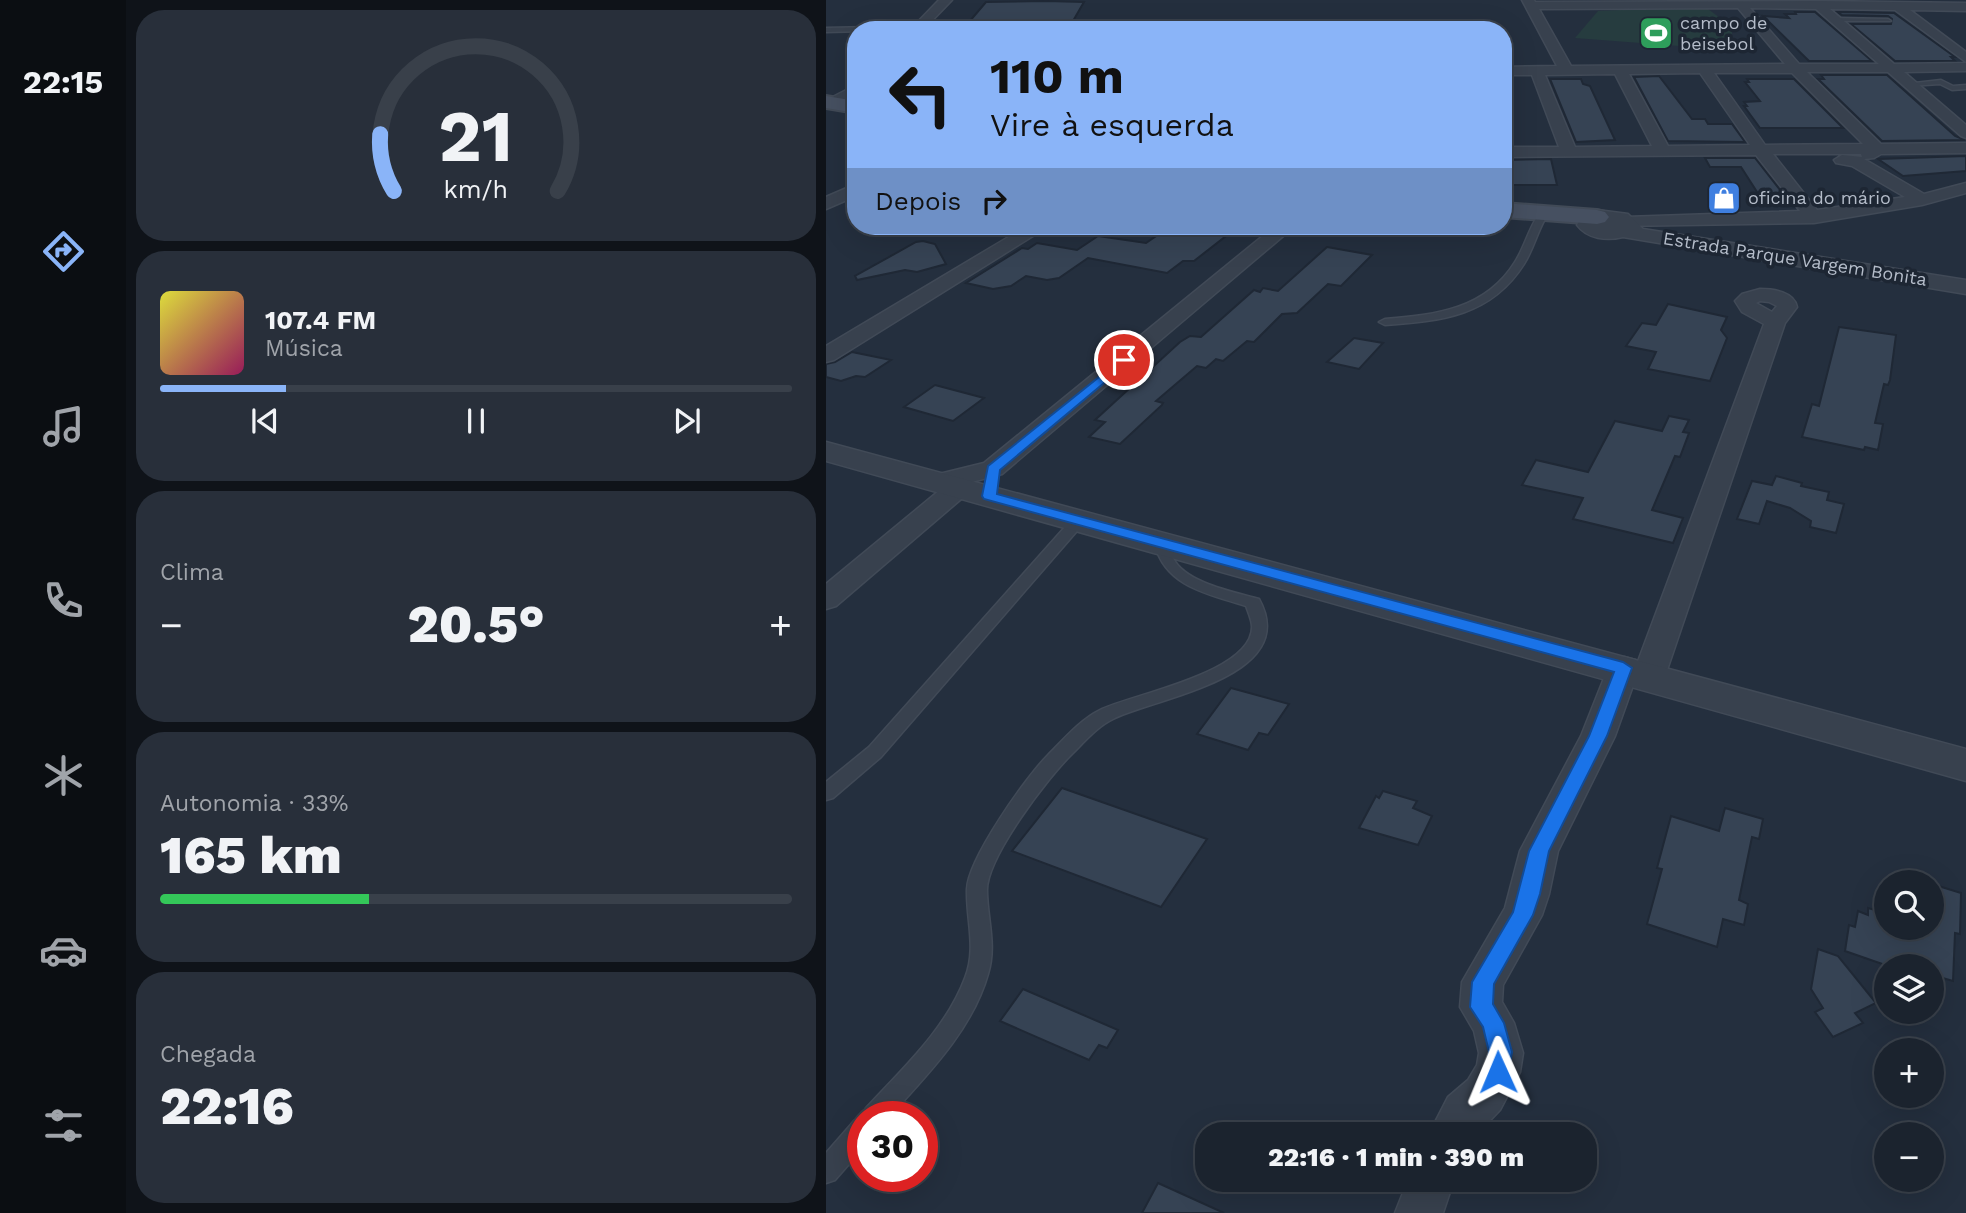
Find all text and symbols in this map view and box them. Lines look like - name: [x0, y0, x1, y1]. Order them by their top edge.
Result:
- place label: campo de beisebol: [1680, 12, 1767, 54]
- sports icon: campo de beisebol: [1637, 14, 1675, 52]
- text: 110 m: [990, 47, 1124, 105]
- icon: left: [875, 49, 966, 140]
- text: 22:15: [23, 63, 103, 101]
- text: 21: [439, 94, 513, 180]
- text: Vire à esquerda: [990, 106, 1234, 144]
- text: km/h: [444, 175, 508, 204]
- shop icon: oficina do mário: [1705, 179, 1743, 217]
- icon: right: [975, 182, 1013, 220]
- text: Depois: [875, 186, 961, 216]
- place label: oficina do mário: [1748, 187, 1891, 208]
- icon: directions: [39, 227, 88, 276]
- street label: Estrada Parque Vargem Bonita: [1662, 227, 1928, 290]
- text: 107.4 FM: [265, 305, 376, 335]
- pin: [1094, 330, 1154, 390]
- text: Música: [265, 335, 343, 362]
- icon: arrive: [1105, 341, 1143, 379]
- icon: music: [39, 402, 88, 451]
- icon: previous: [246, 402, 284, 440]
- icon: pause: [457, 402, 495, 440]
- icon: next: [668, 402, 706, 440]
- text: Clima: [160, 559, 224, 586]
- icon: phone: [39, 576, 88, 625]
- text: 20.5°: [407, 594, 545, 655]
- text: −: [160, 603, 183, 647]
- text: +: [769, 603, 792, 647]
- icon: climate: [39, 751, 88, 800]
- text: Autonomia · 33%: [160, 790, 349, 817]
- text: 165 km: [160, 825, 342, 886]
- map controls: [1874, 870, 1944, 1192]
- button: search: [1874, 870, 1944, 940]
- icon: car: [39, 926, 88, 975]
- button: layers: [1874, 954, 1944, 1024]
- position arrow: [1461, 1035, 1535, 1109]
- button: +: [1874, 1038, 1944, 1108]
- text: Chegada: [160, 1041, 256, 1068]
- text: 22:16: [160, 1076, 294, 1137]
- icon: filters: [39, 1101, 88, 1150]
- speed limit sign: 30: [847, 1101, 938, 1192]
- button: −: [1874, 1122, 1944, 1192]
- text: 22:16 · 1 min · 390 m: [1268, 1142, 1524, 1172]

